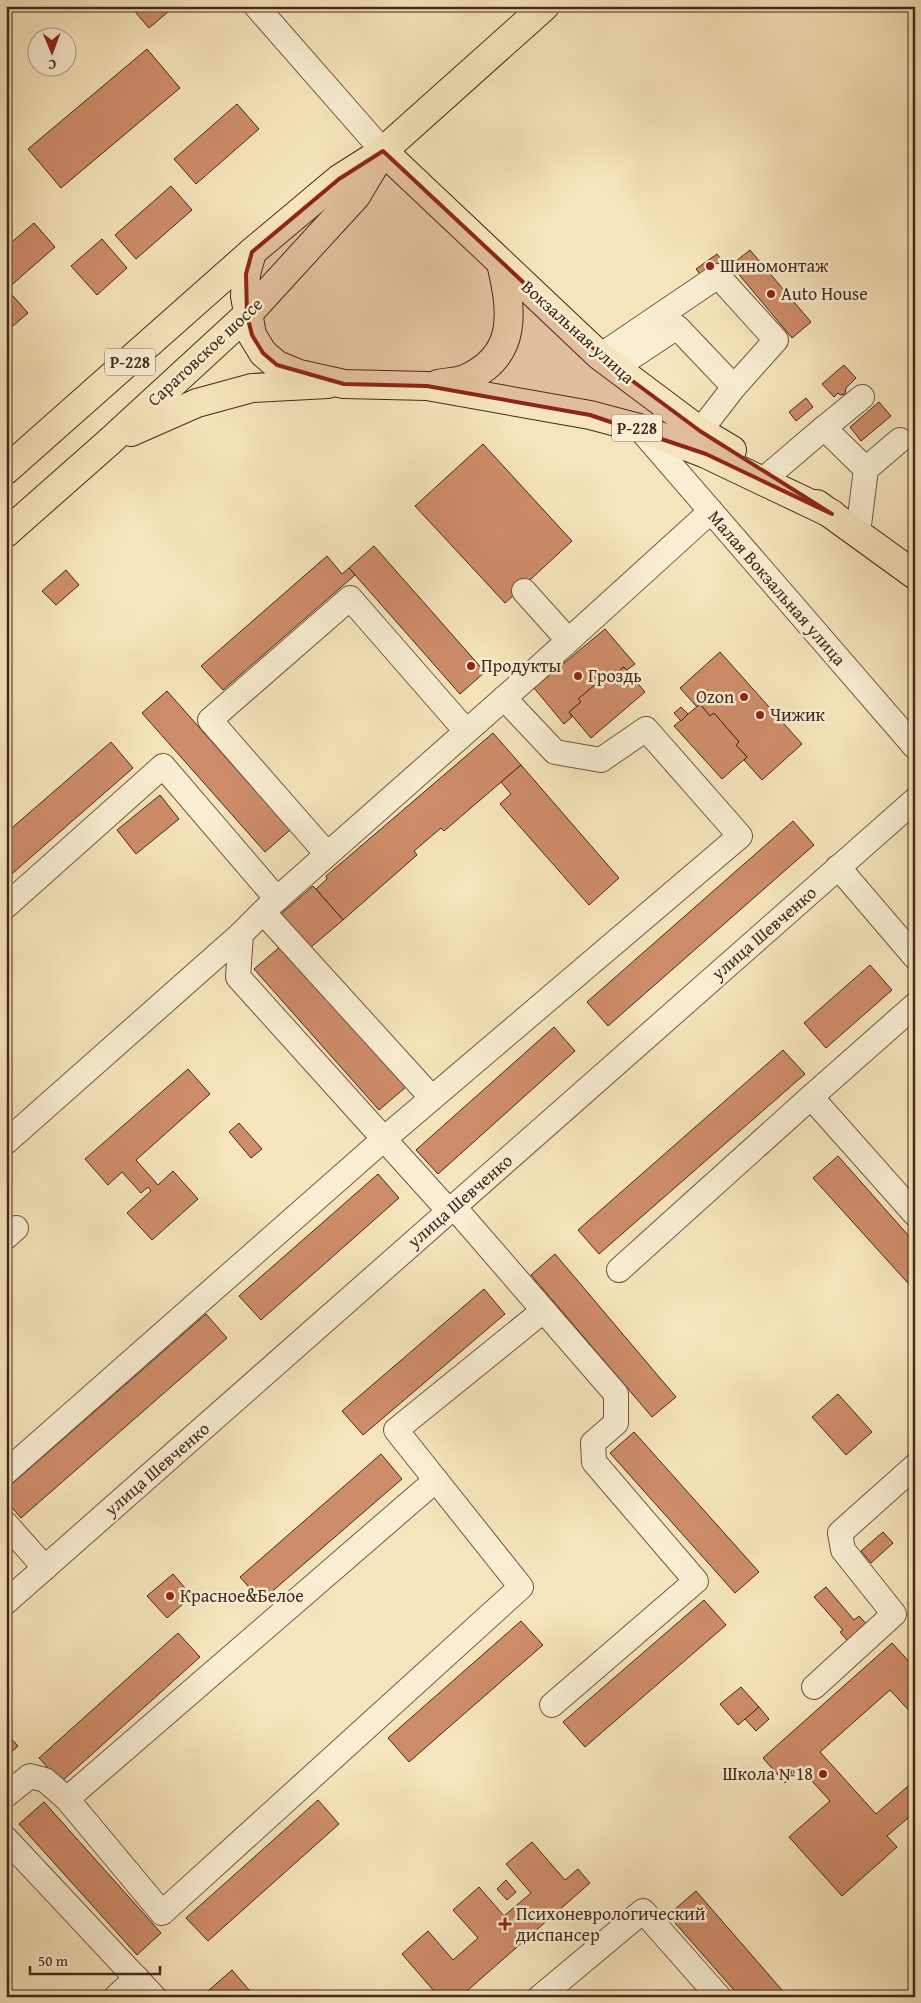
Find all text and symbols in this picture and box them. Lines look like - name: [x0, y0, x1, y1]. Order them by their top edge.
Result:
- north arrow: [28, 28, 78, 78]
- text: С: [48, 55, 56, 75]
- place label: Шиномонтаж: [720, 252, 829, 279]
- marker: Шиномонтаж: [704, 260, 716, 272]
- street label: Вокзальная улица: [516, 273, 641, 390]
- place label: Auto House: [781, 280, 868, 307]
- marker: Auto House: [765, 288, 777, 300]
- street label: Саратовское шоссе: [141, 291, 269, 412]
- road number: Р-228: [105, 348, 155, 376]
- road number: Р-228: [612, 414, 662, 442]
- street label: Малая Вокзальная улица: [702, 504, 853, 672]
- place label: Продукты: [481, 652, 562, 679]
- marker: Продукты: [465, 660, 477, 672]
- place label: Гроздь: [588, 662, 642, 689]
- marker: Гроздь: [572, 670, 584, 682]
- place label: Ozon: [696, 683, 734, 710]
- marker: Ozon: [738, 691, 750, 703]
- place label: Чижик: [770, 701, 826, 728]
- marker: Чижик: [754, 709, 766, 721]
- street label: улица Шевченко: [704, 879, 822, 987]
- street label: улица Шевченко: [400, 1147, 518, 1255]
- street label: улица Шевченко: [97, 1415, 215, 1523]
- place label: Красное&Белое: [180, 1582, 304, 1609]
- marker: Красное&Белое: [164, 1590, 176, 1602]
- place label: Школа №18: [723, 1760, 813, 1787]
- marker: Школа №18: [817, 1768, 829, 1780]
- place label: Психоневрологический диспансер: [516, 1900, 706, 1948]
- marker: Психоневрологический диспансер: [498, 1917, 512, 1931]
- scale bar: [30, 1943, 160, 1975]
- text: 50 m: [38, 1950, 69, 1971]

